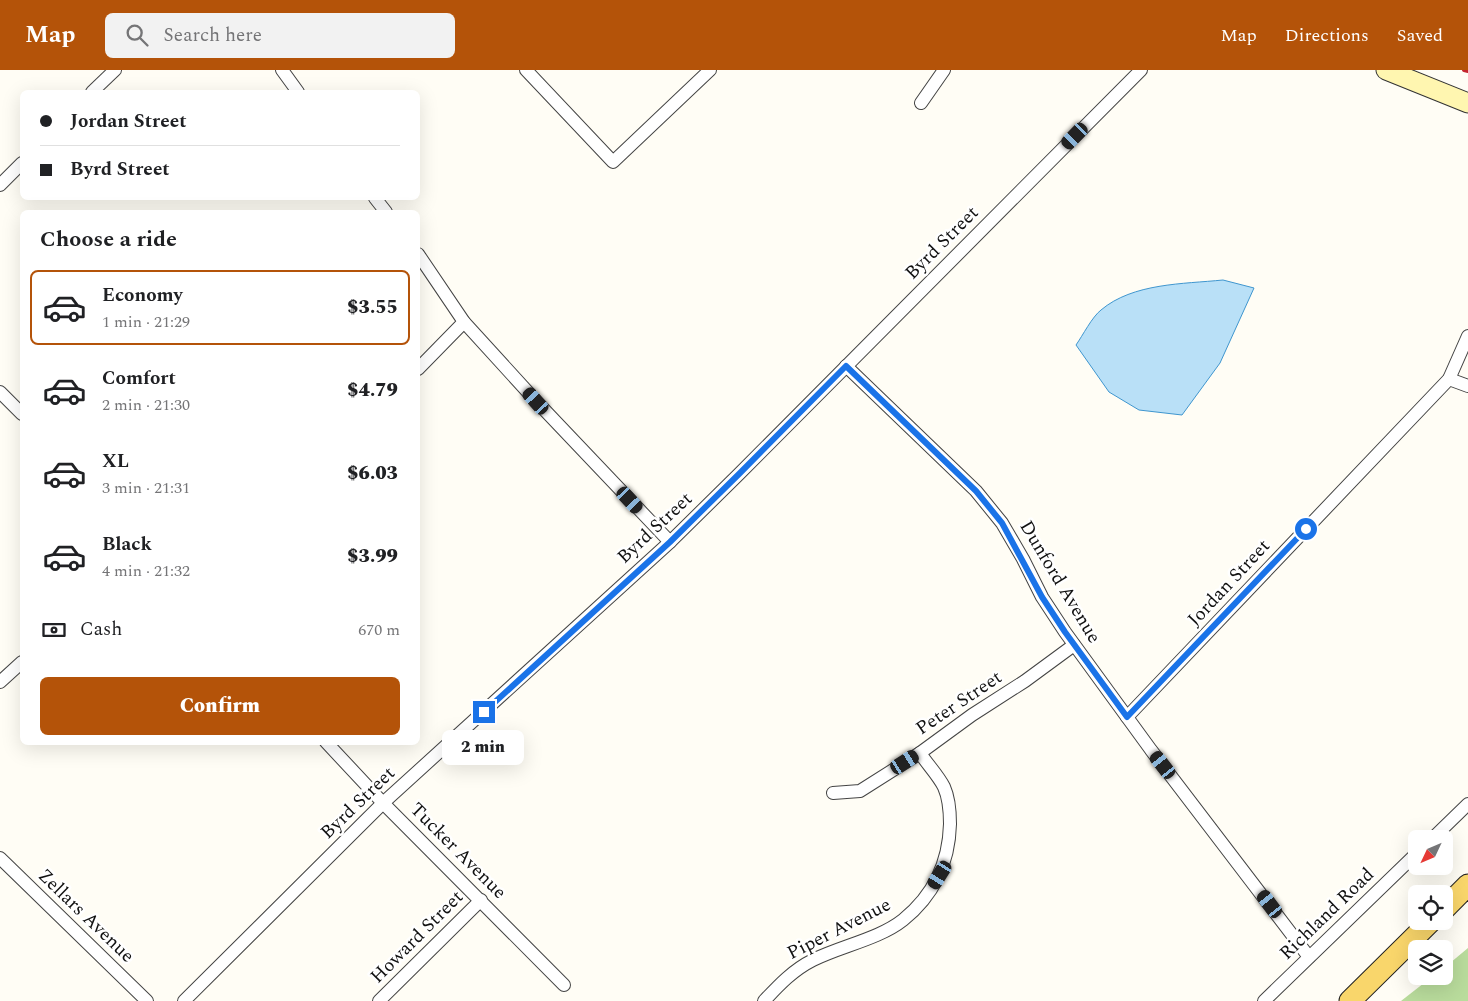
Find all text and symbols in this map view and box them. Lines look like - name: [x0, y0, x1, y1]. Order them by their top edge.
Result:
- search box: [105, 13, 455, 58]
- text: Map: [25, 17, 75, 53]
- icon: search: [123, 21, 151, 49]
- text: Search here: [163, 21, 262, 50]
- text: Map: [1221, 22, 1257, 49]
- text: Directions: [1285, 22, 1369, 49]
- text: Saved: [1397, 22, 1443, 49]
- text: Jordan Street: [70, 107, 187, 136]
- car: [1059, 120, 1090, 152]
- text: Byrd Street: [70, 155, 170, 184]
- street label: Byrd Street: [898, 199, 986, 287]
- text: Choose a ride: [40, 223, 177, 256]
- text: Economy: [102, 281, 183, 310]
- icon: car: [42, 285, 87, 330]
- text: $3.55: [347, 293, 398, 322]
- text: 1 min · 21:29: [102, 310, 190, 334]
- text: Comfort: [102, 364, 176, 393]
- icon: car: [42, 368, 87, 413]
- text: $4.79: [347, 376, 398, 405]
- car: [520, 385, 551, 417]
- text: 2 min · 21:30: [102, 393, 190, 417]
- text: XL: [102, 447, 129, 476]
- icon: car: [42, 451, 87, 496]
- text: $6.03: [347, 459, 398, 488]
- text: 3 min · 21:31: [102, 476, 190, 500]
- car: [614, 484, 645, 516]
- street label: Byrd Street: [611, 485, 700, 571]
- street label: Dunford Avenue: [1012, 515, 1108, 649]
- route start: [1295, 518, 1317, 540]
- text: Black: [102, 530, 152, 559]
- street label: Jordan Street: [1181, 533, 1277, 633]
- icon: car: [42, 534, 87, 579]
- text: $3.99: [347, 542, 398, 571]
- text: 4 min · 21:32: [102, 559, 190, 583]
- text: Cash: [80, 615, 122, 644]
- icon: cash: [40, 616, 68, 644]
- text: 670 m: [358, 618, 400, 642]
- street label: Peter Street: [910, 663, 1008, 743]
- button: Confirm: [40, 677, 400, 735]
- route end: [473, 701, 495, 723]
- callout: 2 min: [443, 730, 525, 764]
- text: 2 min: [461, 735, 505, 759]
- car: [888, 748, 921, 776]
- car: [1147, 749, 1178, 781]
- street label: Byrd Street: [314, 760, 402, 846]
- street label: Tucker Avenue: [403, 796, 513, 906]
- north arrow: [1408, 830, 1452, 875]
- map controls: [1408, 830, 1453, 985]
- car: [925, 858, 954, 892]
- street label: Richland Road: [1273, 861, 1381, 967]
- street label: Zellars Avenue: [31, 862, 141, 970]
- street label: Howard Street: [364, 883, 471, 990]
- button: locate: [1408, 885, 1453, 930]
- car: [1254, 888, 1285, 920]
- street label: Piper Avenue: [782, 890, 896, 968]
- button: layers: [1408, 940, 1453, 985]

